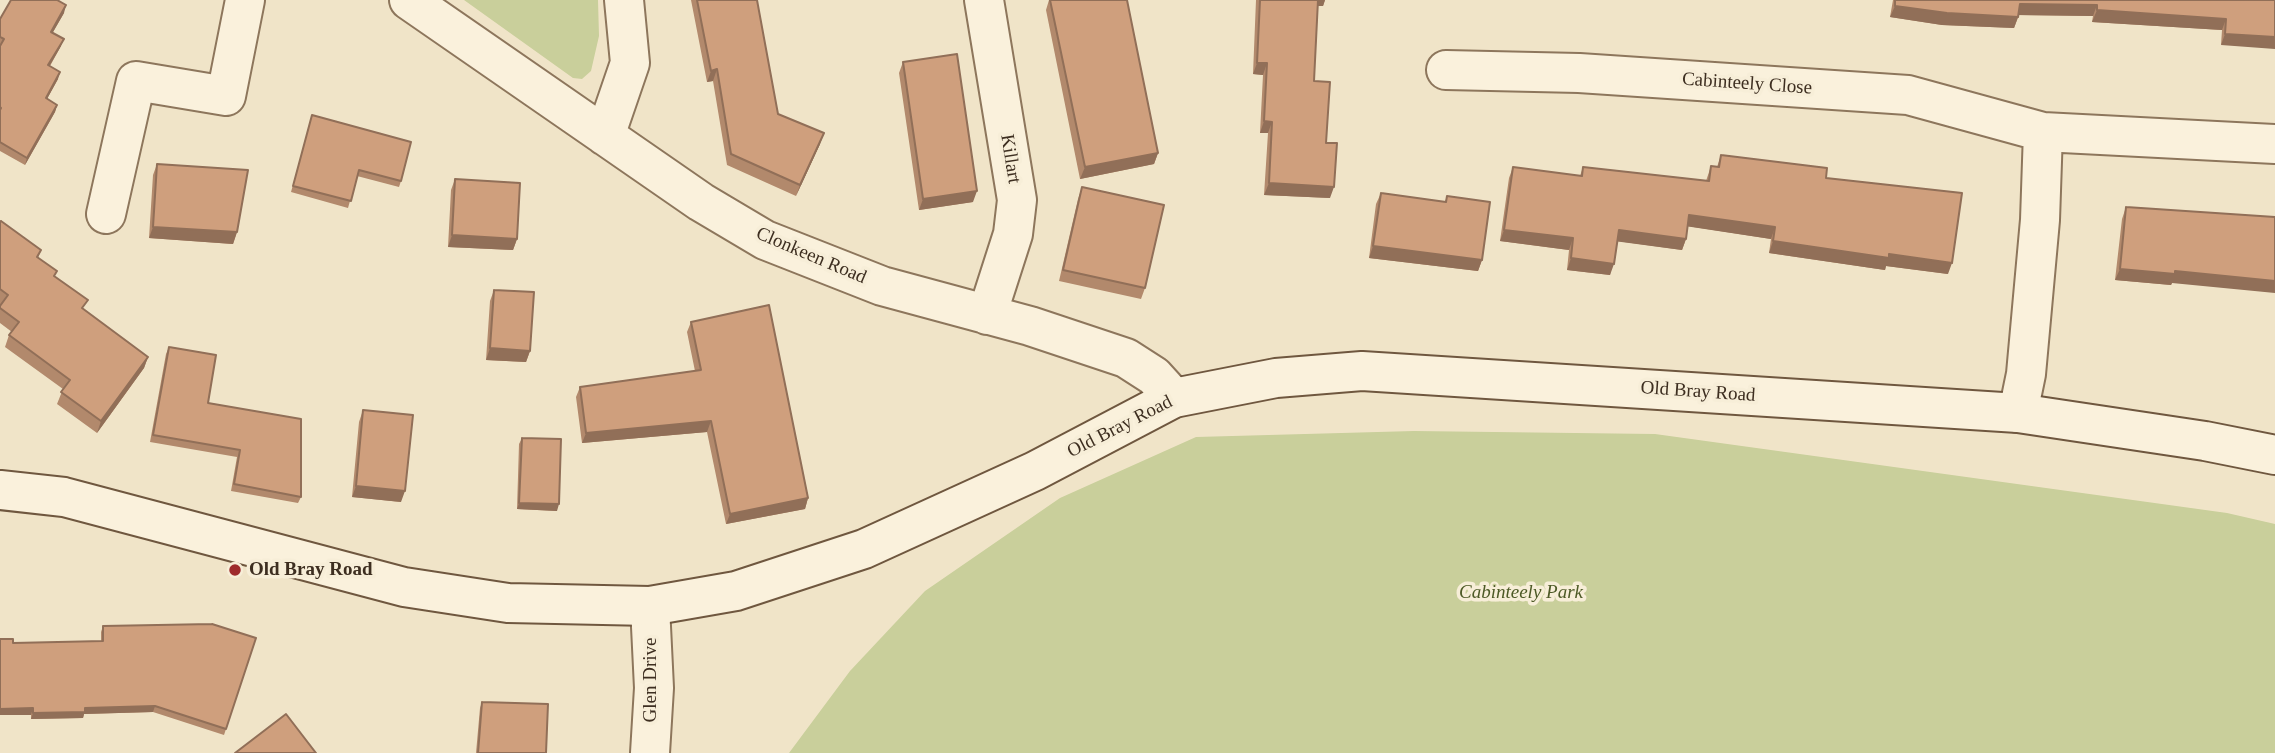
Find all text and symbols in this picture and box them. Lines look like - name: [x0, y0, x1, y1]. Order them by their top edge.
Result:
- street label: Cabinteely Close: [1681, 68, 1813, 100]
- street label: Killart: [995, 133, 1025, 185]
- street label: Clonkeen Road: [752, 223, 870, 289]
- street label: Old Bray Road: [1640, 377, 1756, 407]
- street label: Old Bray Road: [1064, 391, 1176, 463]
- place label: Old Bray Road: [249, 559, 373, 581]
- marker: Old Bray Road: [227, 562, 243, 578]
- park label: Cabinteely Park: [1459, 582, 1583, 604]
- street label: Glen Drive: [640, 638, 662, 722]

